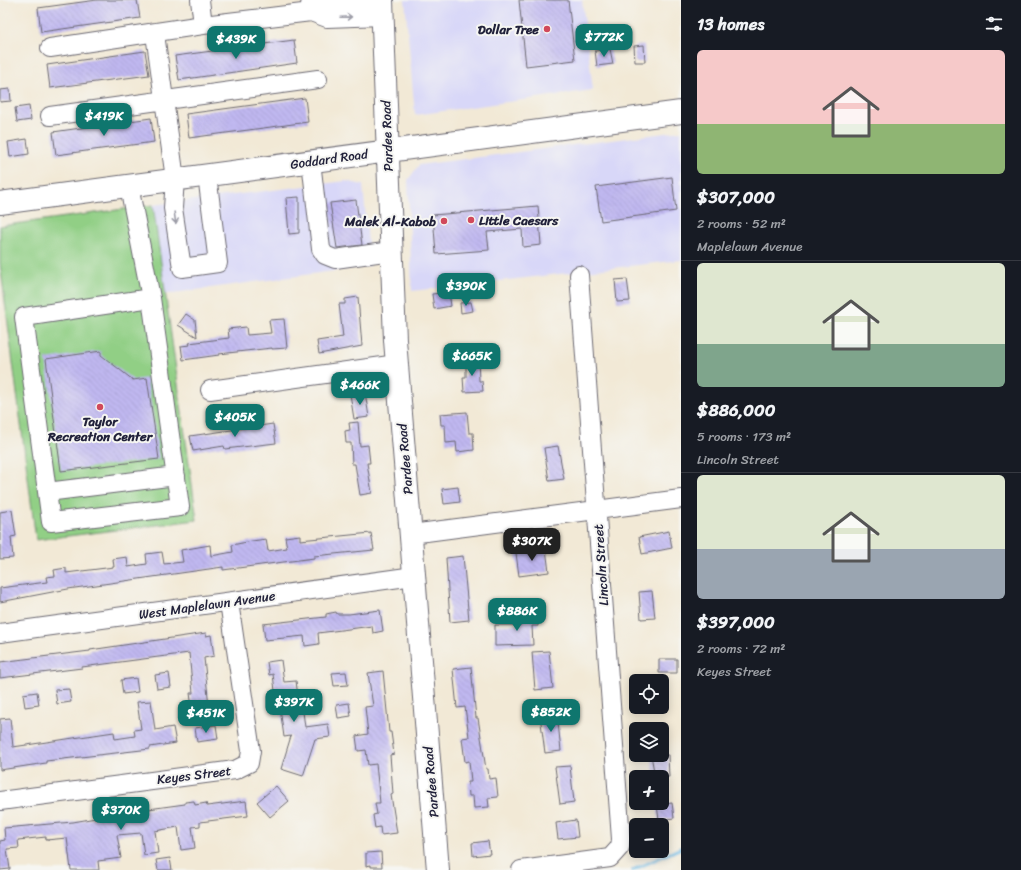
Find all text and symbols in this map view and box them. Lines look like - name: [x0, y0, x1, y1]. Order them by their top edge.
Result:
- text: 13 homes: [697, 9, 764, 39]
- icon: filters: [983, 13, 1005, 35]
- one-way arrow: [339, 14, 352, 21]
- place label: Dollar Tree: [478, 18, 539, 41]
- marker: Dollar Tree: [542, 24, 552, 34]
- pin: $772K: [576, 24, 632, 58]
- text: $772K: [584, 25, 624, 48]
- pin: $439K: [208, 26, 264, 60]
- text: $439K: [216, 27, 256, 50]
- icon: home: [815, 76, 887, 148]
- street label: Pardee Road: [374, 99, 400, 172]
- pin: $419K: [76, 103, 132, 137]
- text: $419K: [85, 104, 123, 127]
- street label: Goddard Road: [289, 142, 370, 176]
- text: $307,000: [697, 182, 775, 212]
- place label: Little Caesars: [479, 209, 559, 232]
- place label: Malek Al-Kabob: [344, 210, 436, 233]
- one-way arrow: [171, 211, 179, 224]
- text: 2 rooms · 52 m²: [697, 212, 786, 235]
- marker: Little Caesars: [466, 215, 476, 225]
- marker: Malek Al-Kabob: [439, 216, 449, 226]
- text: Maplelawn Avenue: [697, 235, 802, 258]
- pin: $390K: [438, 273, 494, 307]
- text: $390K: [446, 274, 486, 297]
- icon: home: [815, 289, 887, 361]
- pin: $665K: [444, 343, 500, 377]
- text: $665K: [452, 344, 492, 367]
- pin: $466K: [332, 372, 388, 406]
- text: $466K: [340, 373, 380, 396]
- text: $886,000: [697, 395, 775, 425]
- marker: Taylor Recreation Center: [95, 402, 105, 412]
- pin: $405K: [207, 404, 263, 438]
- text: $405K: [215, 405, 255, 428]
- place label: Taylor Recreation Center: [47, 410, 154, 448]
- street label: Pardee Road: [390, 422, 420, 495]
- text: 5 rooms · 173 m²: [697, 425, 791, 448]
- text: Lincoln Street: [697, 448, 779, 471]
- icon: home: [815, 501, 887, 573]
- street label: Lincoln Street: [587, 523, 615, 607]
- pin: $307K: [504, 528, 560, 562]
- text: $307K: [512, 529, 552, 552]
- street label: West Maplelawn Avenue: [137, 584, 277, 626]
- pin: $886K: [489, 598, 545, 632]
- text: $886K: [497, 599, 537, 622]
- text: $397,000: [697, 607, 775, 637]
- text: 2 rooms · 72 m²: [697, 637, 785, 660]
- text: Keyes Street: [697, 660, 772, 683]
- map controls: [629, 674, 669, 858]
- button: locate: [629, 674, 669, 714]
- pin: $397K: [266, 689, 322, 723]
- text: $397K: [274, 690, 314, 713]
- pin: $852K: [523, 699, 579, 733]
- pin: $451K: [178, 700, 234, 734]
- text: $852K: [531, 700, 571, 723]
- text: $451K: [187, 701, 225, 724]
- button: layers: [629, 722, 669, 762]
- street label: Pardee Road: [416, 745, 446, 818]
- street label: Keyes Street: [156, 759, 233, 791]
- button: +: [629, 770, 669, 810]
- pin: $370K: [93, 797, 149, 831]
- text: $370K: [101, 798, 141, 821]
- button: −: [629, 818, 669, 858]

